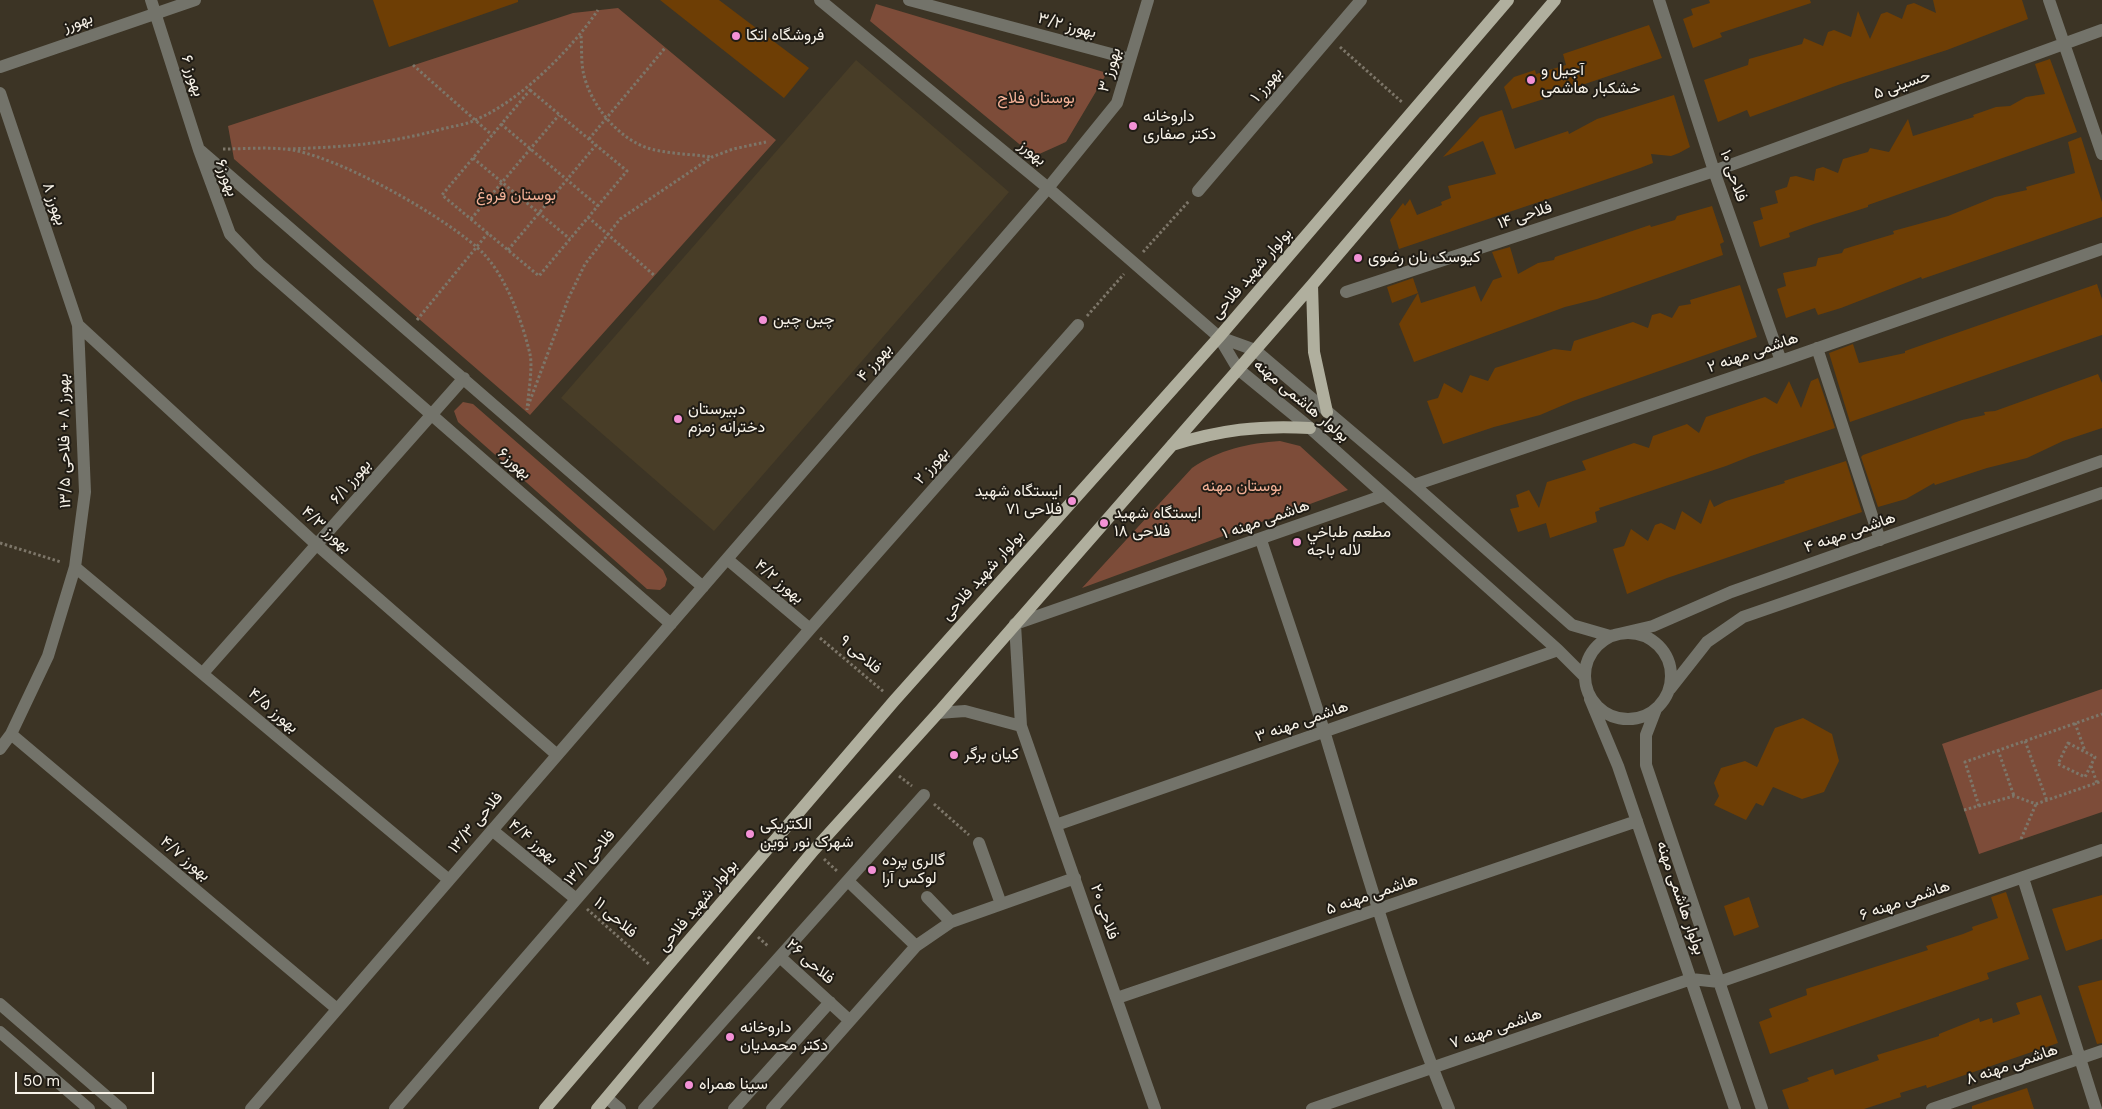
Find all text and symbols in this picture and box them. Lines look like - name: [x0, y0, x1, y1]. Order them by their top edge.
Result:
- street label: بهورز: [60, 9, 96, 37]
- street label: بهورز ۳/۲: [1036, 9, 1098, 43]
- place label: فروشگاه اتکا: [746, 26, 824, 46]
- marker: فروشگاه اتکا: [730, 30, 742, 42]
- street label: بهورز ۳: [1094, 46, 1126, 94]
- street label: بهورز ۶: [176, 53, 208, 99]
- place label: آجیل و خشکبار هاشمی: [1541, 61, 1641, 99]
- street label: بهورز ۱: [1247, 64, 1287, 106]
- street label: حسینی ۵: [1871, 66, 1933, 104]
- marker: آجیل و خشکبار هاشمی: [1525, 74, 1537, 86]
- park label: بوستان فلاح: [997, 89, 1075, 109]
- place label: داروخانه دکتر صفاری: [1143, 107, 1216, 145]
- marker: داروخانه دکتر صفاری: [1127, 120, 1139, 132]
- street label: بهورز: [1014, 136, 1050, 170]
- street label: فلاحی ۱۰: [1715, 147, 1751, 205]
- street label: بهورز۶: [210, 157, 242, 199]
- street label: بهورز ۸: [38, 180, 70, 228]
- park label: بوستان فروغ: [476, 186, 556, 206]
- street label: فلاحی ۱۴: [1495, 198, 1555, 234]
- street label: بولوار شهید فلاحی: [1207, 225, 1297, 323]
- place label: کیوسک نان رضوی: [1368, 248, 1481, 268]
- marker: کیوسک نان رضوی: [1352, 252, 1364, 264]
- place label: چین چین: [773, 310, 834, 330]
- marker: چین چین: [757, 314, 769, 326]
- street label: هاشمی مهنه ۲: [1705, 328, 1801, 378]
- street label: بهورز ۴: [853, 340, 897, 386]
- street label: بولوار هاشمی مهنه: [1249, 355, 1353, 447]
- street label: بهورز ۸ + فلاحی ۱۳/۵: [54, 374, 76, 508]
- place label: دبیرستان دخترانه زمزم: [688, 400, 765, 438]
- marker: دبیرستان دخترانه زمزم: [672, 413, 684, 425]
- street label: بهورز ۲: [911, 443, 953, 489]
- street label: بهورز۶: [493, 444, 535, 484]
- street label: بهورز ۶/۱: [326, 456, 376, 508]
- park label: بوستان مهنه: [1202, 477, 1282, 497]
- place label: ایستگاه شهید فلاحی ۷۱: [975, 482, 1062, 520]
- marker: ایستگاه شهید فلاحی ۷۱: [1066, 495, 1078, 507]
- street label: هاشمی مهنه ۱: [1220, 496, 1312, 544]
- street label: بهورز ۴/۳: [297, 503, 355, 557]
- place label: ایستگاه شهید فلاحی ۱۸: [1114, 504, 1201, 542]
- street label: هاشمی مهنه ۴: [1802, 508, 1898, 558]
- marker: ایستگاه شهید فلاحی ۱۸: [1098, 517, 1110, 529]
- place label: مطعم طباخي لاله باجه: [1307, 523, 1391, 561]
- street label: بولوار شهید فلاحی: [938, 527, 1028, 625]
- marker: مطعم طباخي لاله باجه: [1291, 536, 1303, 548]
- street label: بهورز ۴/۲: [750, 556, 808, 608]
- street label: فلاحی ۹: [835, 631, 885, 679]
- street label: بهورز ۴/۵: [244, 684, 302, 738]
- street label: هاشمی مهنه ۳: [1253, 697, 1351, 747]
- place label: کیان برگر: [964, 745, 1019, 765]
- marker: کیان برگر: [948, 749, 960, 761]
- street label: فلاحی ۱۳/۳: [445, 788, 507, 858]
- place label: الکتریکی شهرک نور نوین: [760, 815, 854, 853]
- street label: بهورز ۴/۴: [504, 816, 562, 868]
- street label: فلاحی ۱۳/۱: [560, 826, 620, 890]
- marker: الکتریکی شهرک نور نوین: [744, 828, 756, 840]
- street label: بهورز ۴/۷: [156, 832, 214, 886]
- street label: بولوار هاشمی مهنه: [1652, 839, 1708, 957]
- place label: گالری پرده لوکس آرا: [882, 851, 945, 889]
- street label: بولوار شهید فلاحی: [654, 856, 742, 956]
- marker: گالری پرده لوکس آرا: [866, 864, 878, 876]
- street label: هاشمی مهنه ۵: [1324, 870, 1420, 920]
- street label: هاشمی مهنه ۶: [1857, 877, 1953, 925]
- street label: فلاحی ۲۰: [1086, 882, 1122, 942]
- street label: فلاحی ۱۱: [589, 894, 641, 942]
- street label: فلاحی ۲۶: [782, 935, 838, 989]
- street label: هاشمی مهنه ۷: [1448, 1004, 1544, 1054]
- place label: داروخانه دکتر محمدیان: [740, 1018, 828, 1056]
- marker: داروخانه دکتر محمدیان: [724, 1031, 736, 1043]
- street label: هاشمی مهنه ۸: [1964, 1040, 2060, 1090]
- scale bar: [18, 1062, 156, 1094]
- text: 50 m: [23, 1071, 60, 1091]
- place label: سینا همراه: [699, 1075, 768, 1095]
- marker: سینا همراه: [683, 1079, 695, 1091]

